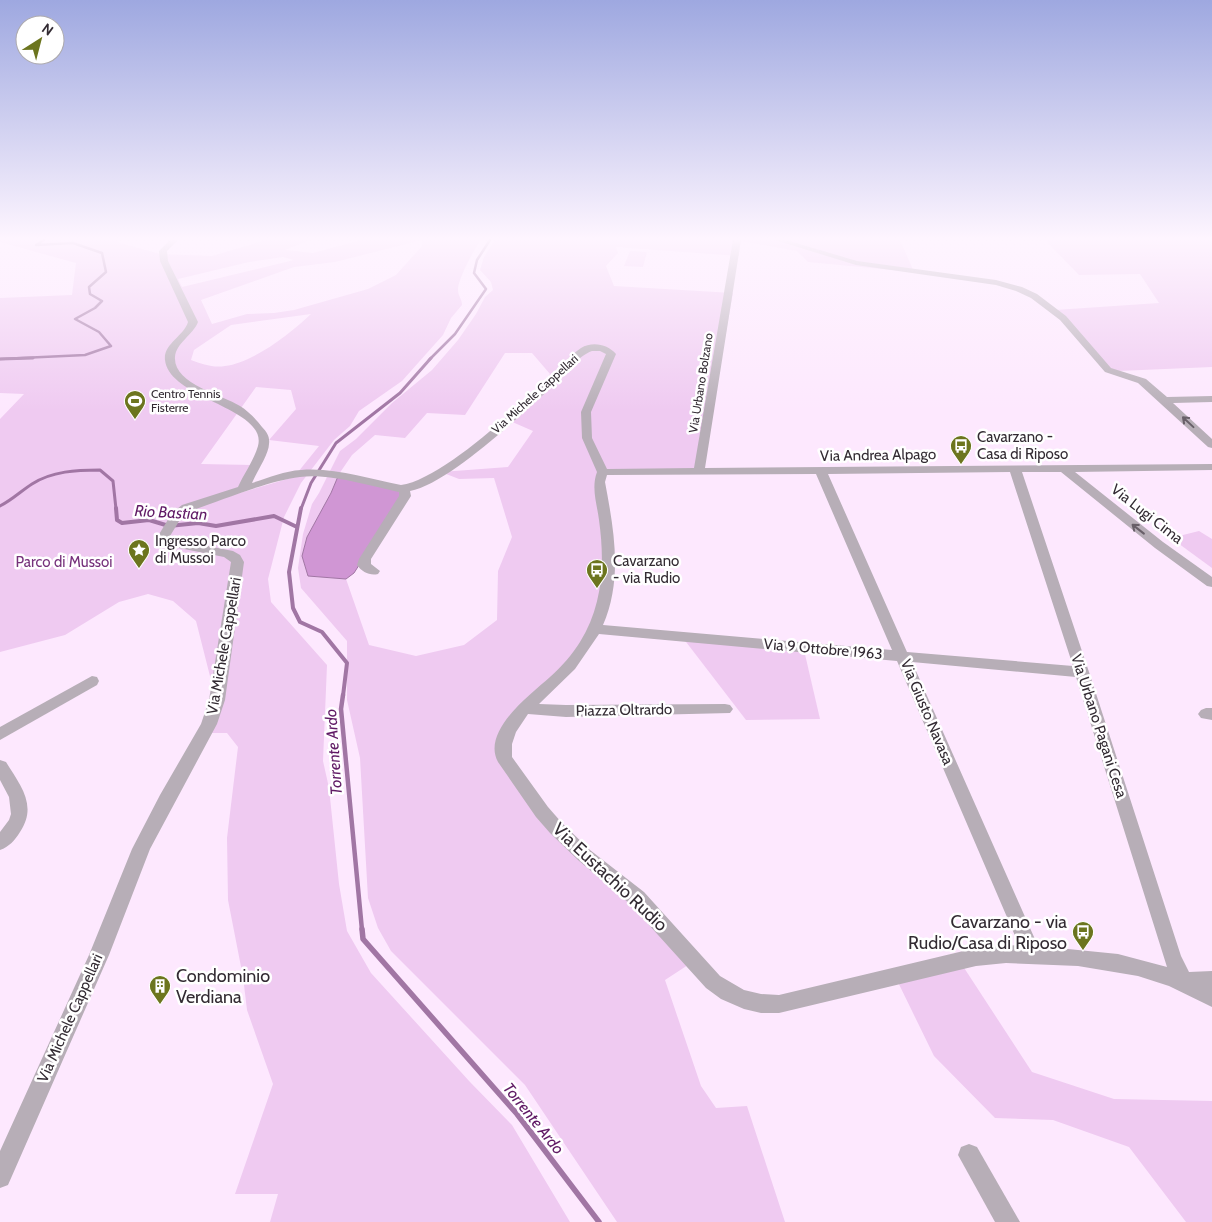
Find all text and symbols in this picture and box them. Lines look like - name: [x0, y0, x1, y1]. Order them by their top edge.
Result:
- north arrow: [15, 15, 65, 65]
- text: N: [38, 19, 57, 40]
- street label: Via Urbano Bolzano: [685, 332, 716, 434]
- street label: Via Michele Cappellari: [488, 351, 581, 436]
- place label: Centro Tennis Fisterre: [151, 386, 221, 415]
- sports icon: Centro Tennis Fisterre: [123, 389, 147, 420]
- one-way arrow: [1182, 417, 1195, 429]
- place label: Cavarzano - Casa di Riposo: [977, 428, 1068, 463]
- bus stop icon: Cavarzano - Casa di Riposo: [949, 434, 973, 465]
- street label: Via Andrea Alpago: [820, 445, 936, 465]
- street label: Via Lugi Cima: [1107, 480, 1187, 548]
- water label: Rio Bastian: [134, 501, 208, 524]
- one-way arrow: [1132, 523, 1145, 534]
- place label: Ingresso Parco di Mussoi: [155, 532, 246, 567]
- place icon: Ingresso Parco di Mussoi: [127, 538, 151, 569]
- place label: Cavarzano - via Rudio: [613, 552, 680, 587]
- park label: Parco di Mussoi: [15, 553, 113, 571]
- bus stop icon: Cavarzano - via Rudio: [585, 558, 609, 589]
- street label: Via Michele Cappellari: [203, 576, 245, 716]
- street label: Via 9 Ottobre 1963: [763, 635, 883, 663]
- street label: Via Urbano Pagani Cesa: [1067, 652, 1131, 801]
- street label: Via Giusto Navasa: [897, 657, 958, 768]
- street label: Piazza Oltrardo: [576, 700, 672, 720]
- water label: Torrente Ardo: [321, 708, 346, 796]
- street label: Via Eustachio Rudio: [548, 818, 672, 936]
- place label: Cavarzano - via Rudio/Casa di Riposo: [908, 911, 1067, 954]
- bus stop icon: Cavarzano - via Rudio/Casa di Riposo: [1071, 920, 1095, 951]
- street label: Via Michele Cappellari: [34, 951, 106, 1085]
- place label: Condominio Verdiana: [176, 965, 270, 1008]
- building icon: Condominio Verdiana: [148, 974, 172, 1005]
- water label: Torrente Ardo: [499, 1079, 568, 1158]

